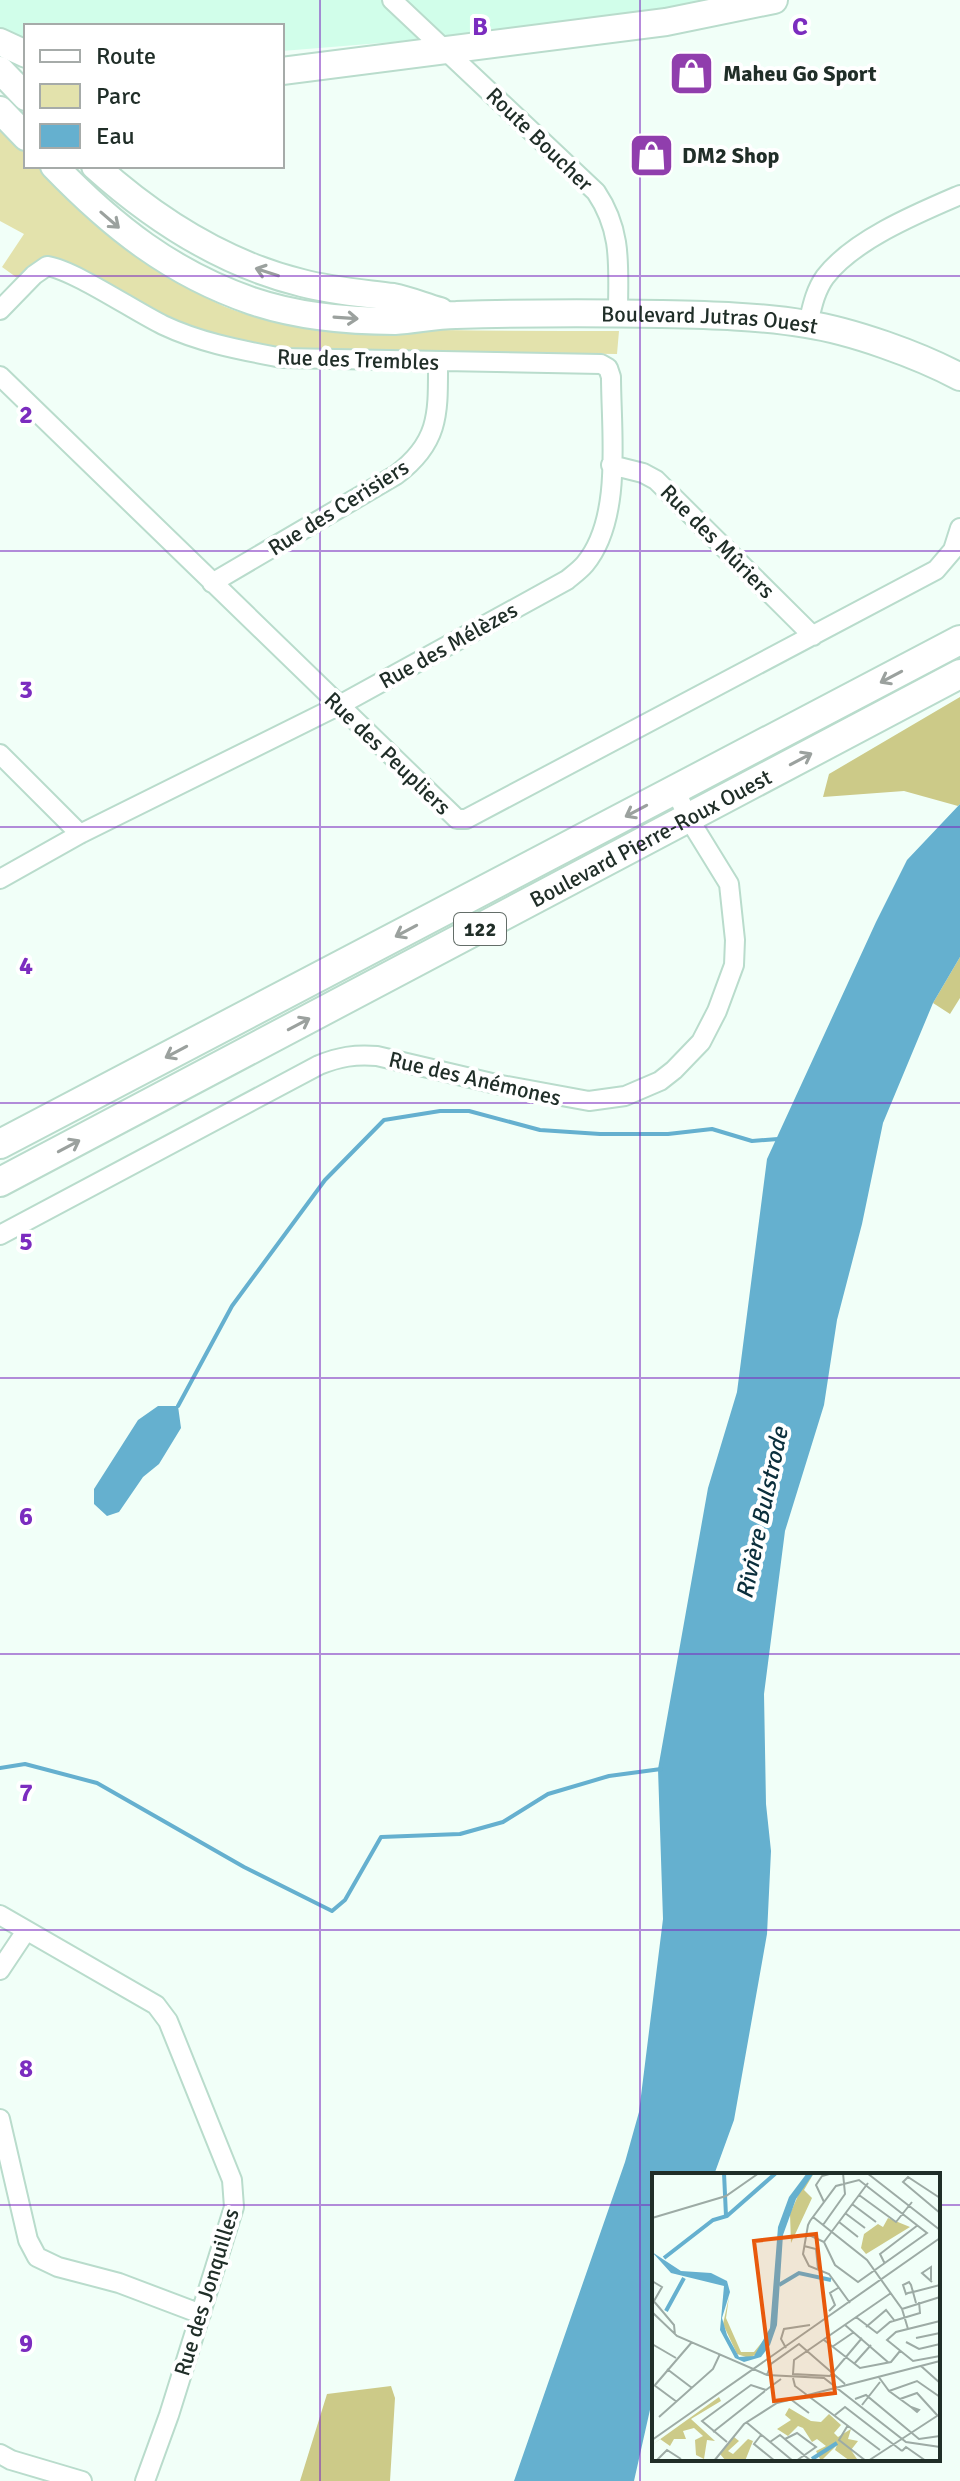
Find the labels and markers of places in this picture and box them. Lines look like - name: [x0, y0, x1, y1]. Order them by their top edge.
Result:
- shop icon: Maheu Go Sport: [668, 49, 716, 97]
- place label: Maheu Go Sport: [723, 60, 877, 87]
- shop icon: DM2 Shop: [627, 131, 675, 179]
- place label: DM2 Shop: [682, 142, 779, 169]

